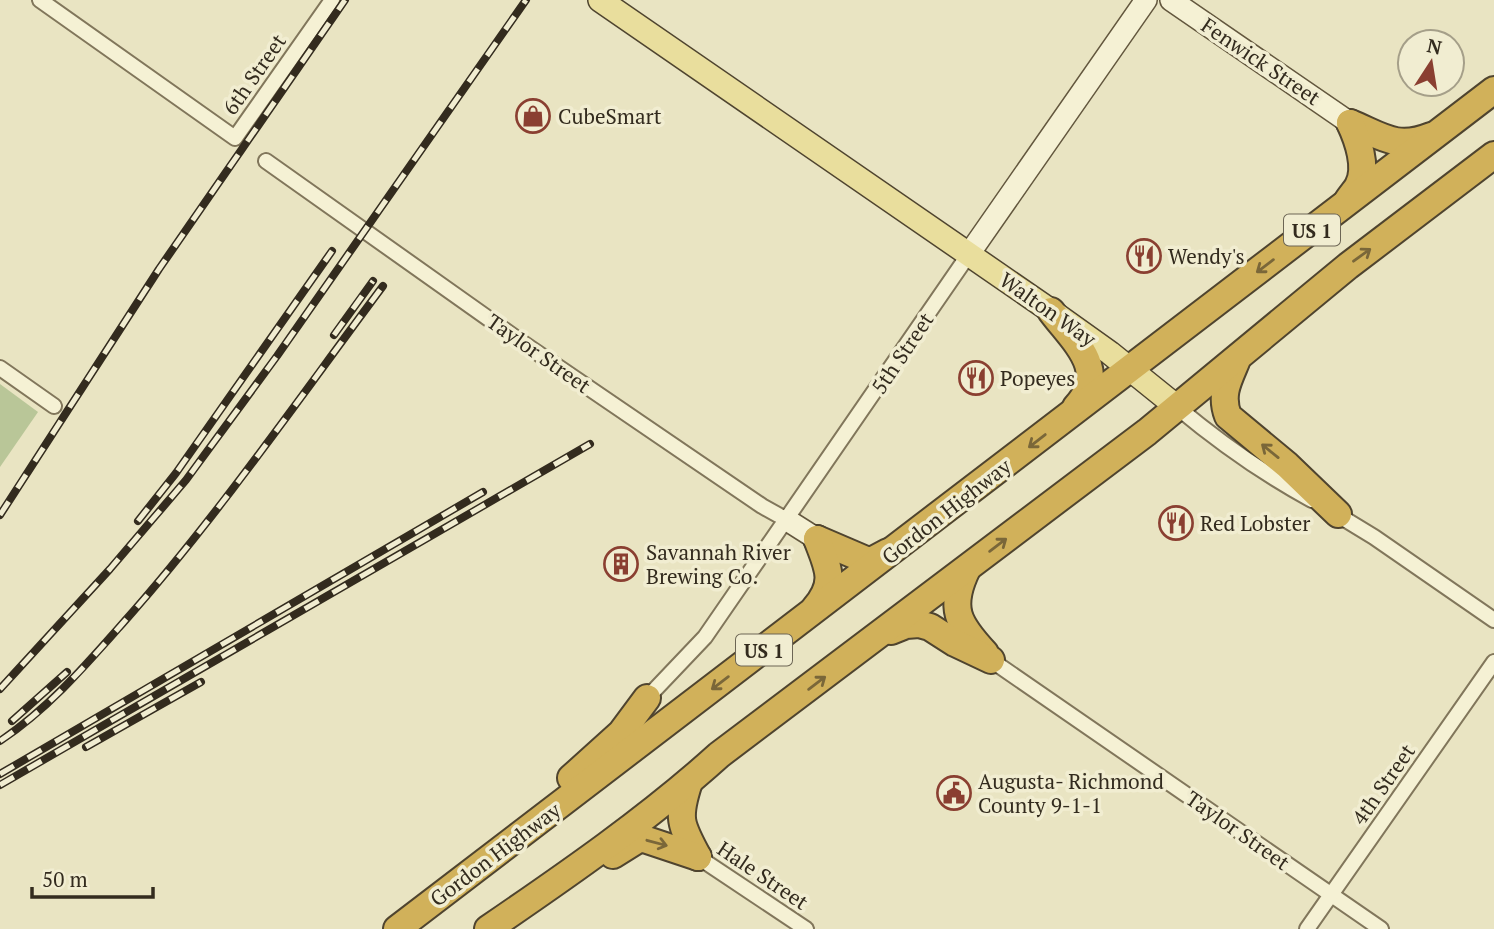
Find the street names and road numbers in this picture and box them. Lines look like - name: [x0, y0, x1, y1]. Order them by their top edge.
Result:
- street label: Fenwick Street: [1196, 11, 1326, 111]
- street label: 6th Street: [216, 28, 292, 120]
- road number: US 1: [1284, 214, 1340, 246]
- street label: Walton Way: [994, 266, 1102, 353]
- street label: Taylor Street: [482, 307, 597, 399]
- street label: 5th Street: [865, 307, 940, 399]
- street label: Gordon Highway: [876, 452, 1017, 570]
- road number: US 1: [736, 635, 792, 666]
- street label: 4th Street: [1345, 738, 1421, 830]
- street label: Taylor Street: [1181, 784, 1296, 876]
- street label: Gordon Highway: [424, 796, 566, 912]
- street label: Hale Street: [712, 834, 814, 916]

